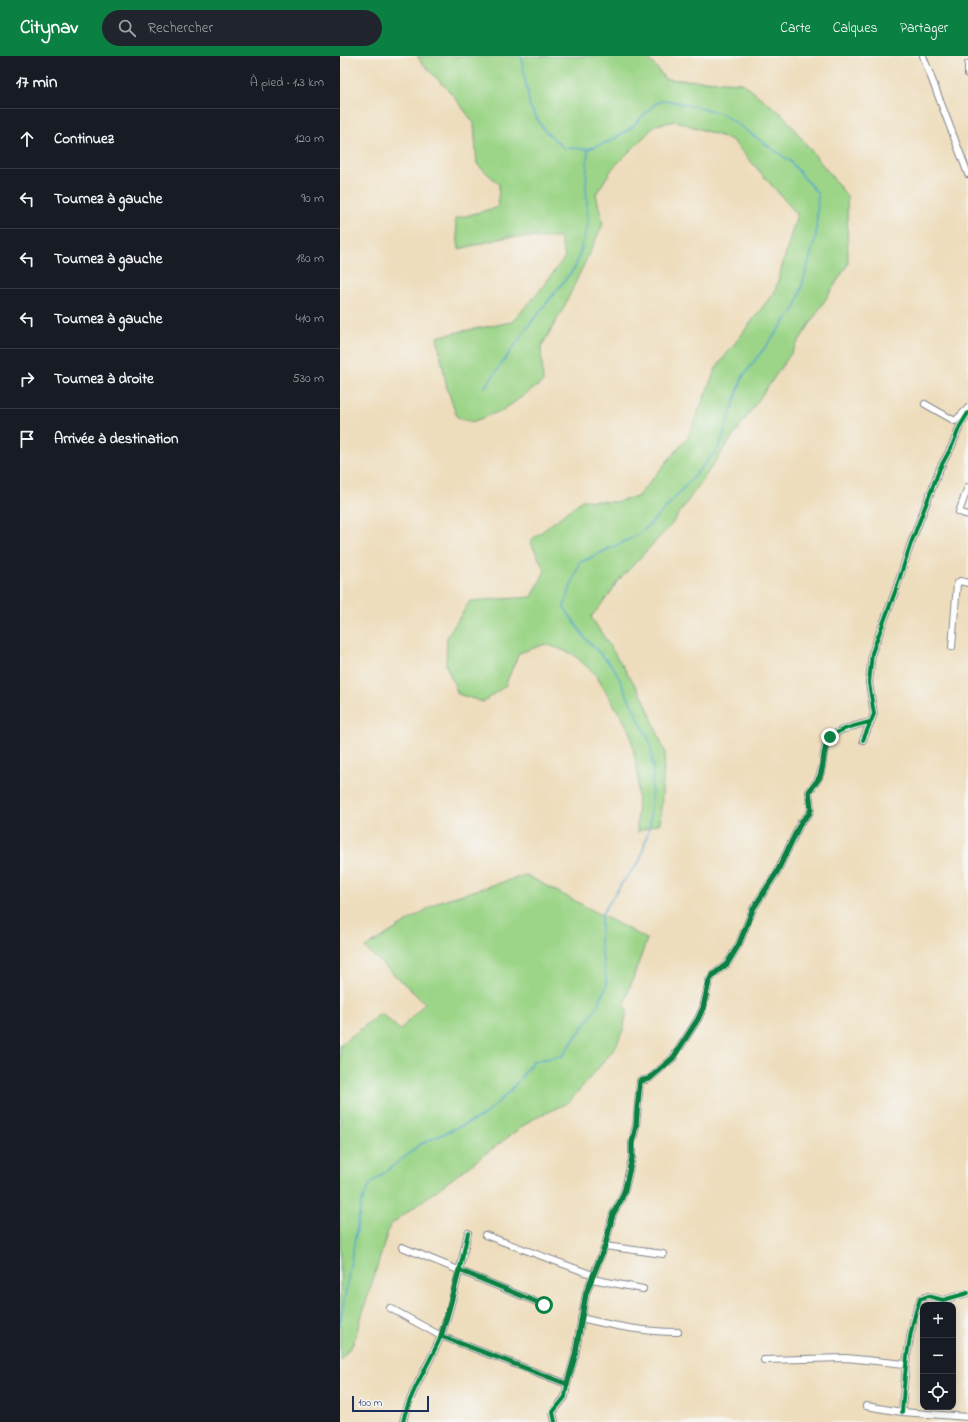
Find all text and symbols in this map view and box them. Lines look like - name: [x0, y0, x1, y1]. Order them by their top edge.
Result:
- search box: [102, 10, 382, 46]
- text: Citynav: [20, 15, 78, 42]
- icon: search: [116, 17, 138, 39]
- text: Rechercher: [148, 17, 213, 39]
- text: Carte: [780, 18, 811, 39]
- text: Calques: [833, 18, 878, 39]
- text: Partager: [900, 18, 948, 39]
- text: 17 min: [16, 70, 57, 95]
- text: À pied · 1.3 km: [250, 73, 324, 92]
- icon: ahead: [16, 128, 38, 150]
- text: Continuez: [54, 128, 114, 150]
- text: 120 m: [294, 129, 324, 148]
- icon: left: [16, 188, 38, 210]
- text: Tournez à gauche: [54, 188, 162, 210]
- text: 90 m: [301, 189, 324, 208]
- icon: left: [16, 248, 38, 270]
- text: Tournez à gauche: [54, 248, 162, 270]
- text: 180 m: [296, 249, 324, 268]
- icon: left: [16, 308, 38, 330]
- text: Tournez à gauche: [54, 308, 162, 330]
- text: 410 m: [296, 309, 324, 328]
- icon: right: [16, 368, 38, 390]
- text: Tournez à droite: [54, 368, 154, 390]
- text: 530 m: [292, 369, 324, 388]
- icon: arrive: [16, 428, 38, 450]
- text: Arrivée à destination: [54, 428, 179, 450]
- route end: [821, 728, 839, 746]
- route start: [535, 1296, 553, 1314]
- map controls: [920, 1302, 956, 1410]
- button: +: [920, 1302, 956, 1338]
- button: −: [920, 1338, 956, 1374]
- button: locate: [920, 1374, 956, 1410]
- scale bar: [352, 1394, 429, 1413]
- text: 100 m: [358, 1395, 382, 1411]

